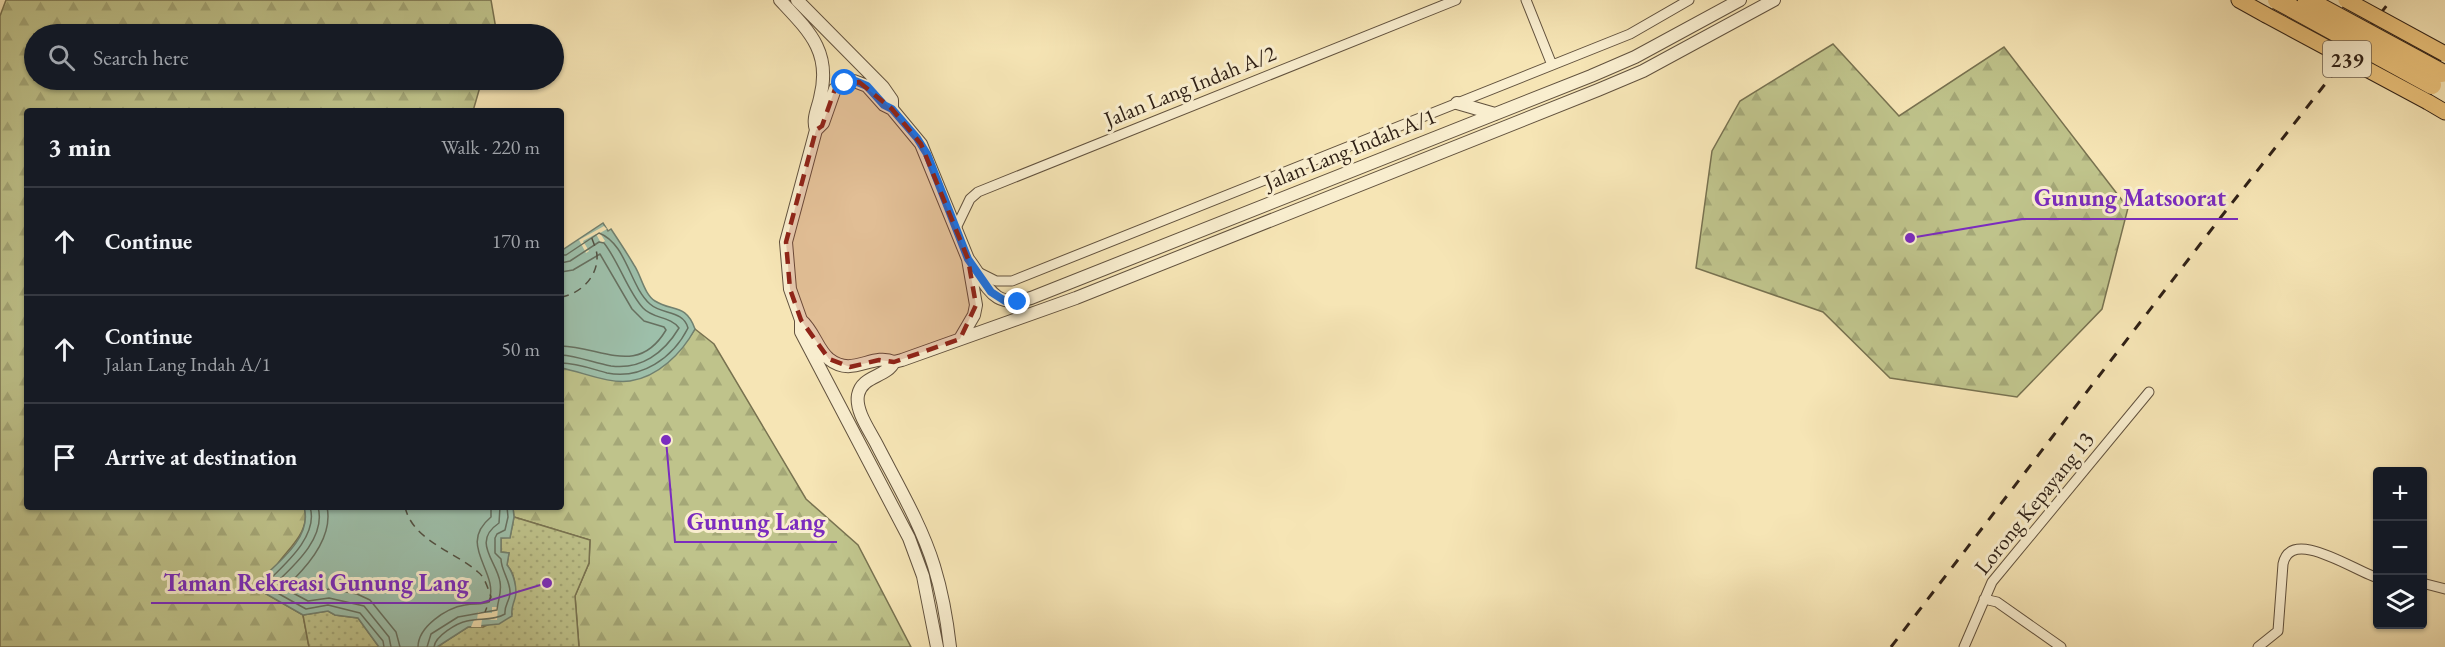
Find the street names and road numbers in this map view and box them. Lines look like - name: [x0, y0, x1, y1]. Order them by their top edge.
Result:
- street label: Jalan Lang Indah A/2: [1098, 38, 1281, 134]
- road number: 239: [2323, 41, 2371, 77]
- street label: Jalan Lang Indah A/1: [1258, 101, 1440, 197]
- street label: Lorong Kepayang 13: [1968, 426, 2100, 580]

